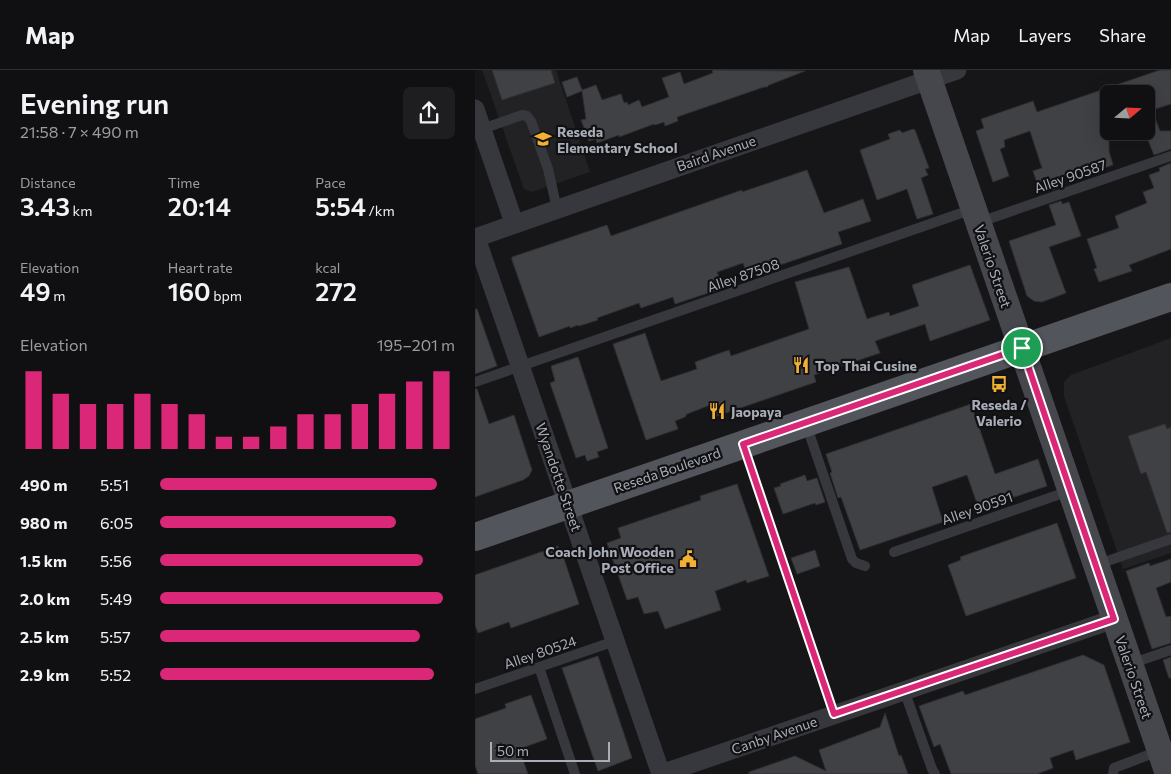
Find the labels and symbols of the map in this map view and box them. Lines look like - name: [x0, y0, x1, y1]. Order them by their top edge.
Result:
- north arrow: [1100, 85, 1155, 140]
- place label: Reseda Elementary School: [557, 123, 677, 156]
- school or university icon: Reseda Elementary School: [533, 129, 553, 149]
- street label: Baird Avenue: [674, 131, 758, 175]
- street label: Alley 90587: [1032, 156, 1108, 196]
- street label: Valerio Street: [971, 222, 1015, 310]
- street label: Alley 87508: [705, 255, 781, 295]
- pin: [1001, 327, 1043, 369]
- restaurant icon: Top Thai Cusine: [791, 355, 811, 375]
- place label: Top Thai Cusine: [815, 357, 917, 374]
- bus stop icon: Reseda / Valerio: [989, 374, 1009, 394]
- place label: Reseda / Valerio: [971, 396, 1027, 429]
- restaurant icon: Jaopaya: [707, 401, 727, 421]
- place label: Jaopaya: [731, 403, 782, 420]
- street label: Wyandotte Street: [532, 421, 586, 534]
- street label: Reseda Boulevard: [611, 444, 723, 496]
- street label: Alley 90591: [939, 488, 1015, 528]
- place label: Coach John Wooden Post Office: [545, 543, 674, 576]
- public building icon: Coach John Wooden Post Office: [678, 549, 698, 569]
- street label: Alley 80524: [502, 631, 579, 672]
- street label: Valerio Street: [1112, 633, 1156, 721]
- street label: Canby Avenue: [729, 712, 819, 758]
- scale bar: [490, 739, 610, 762]

